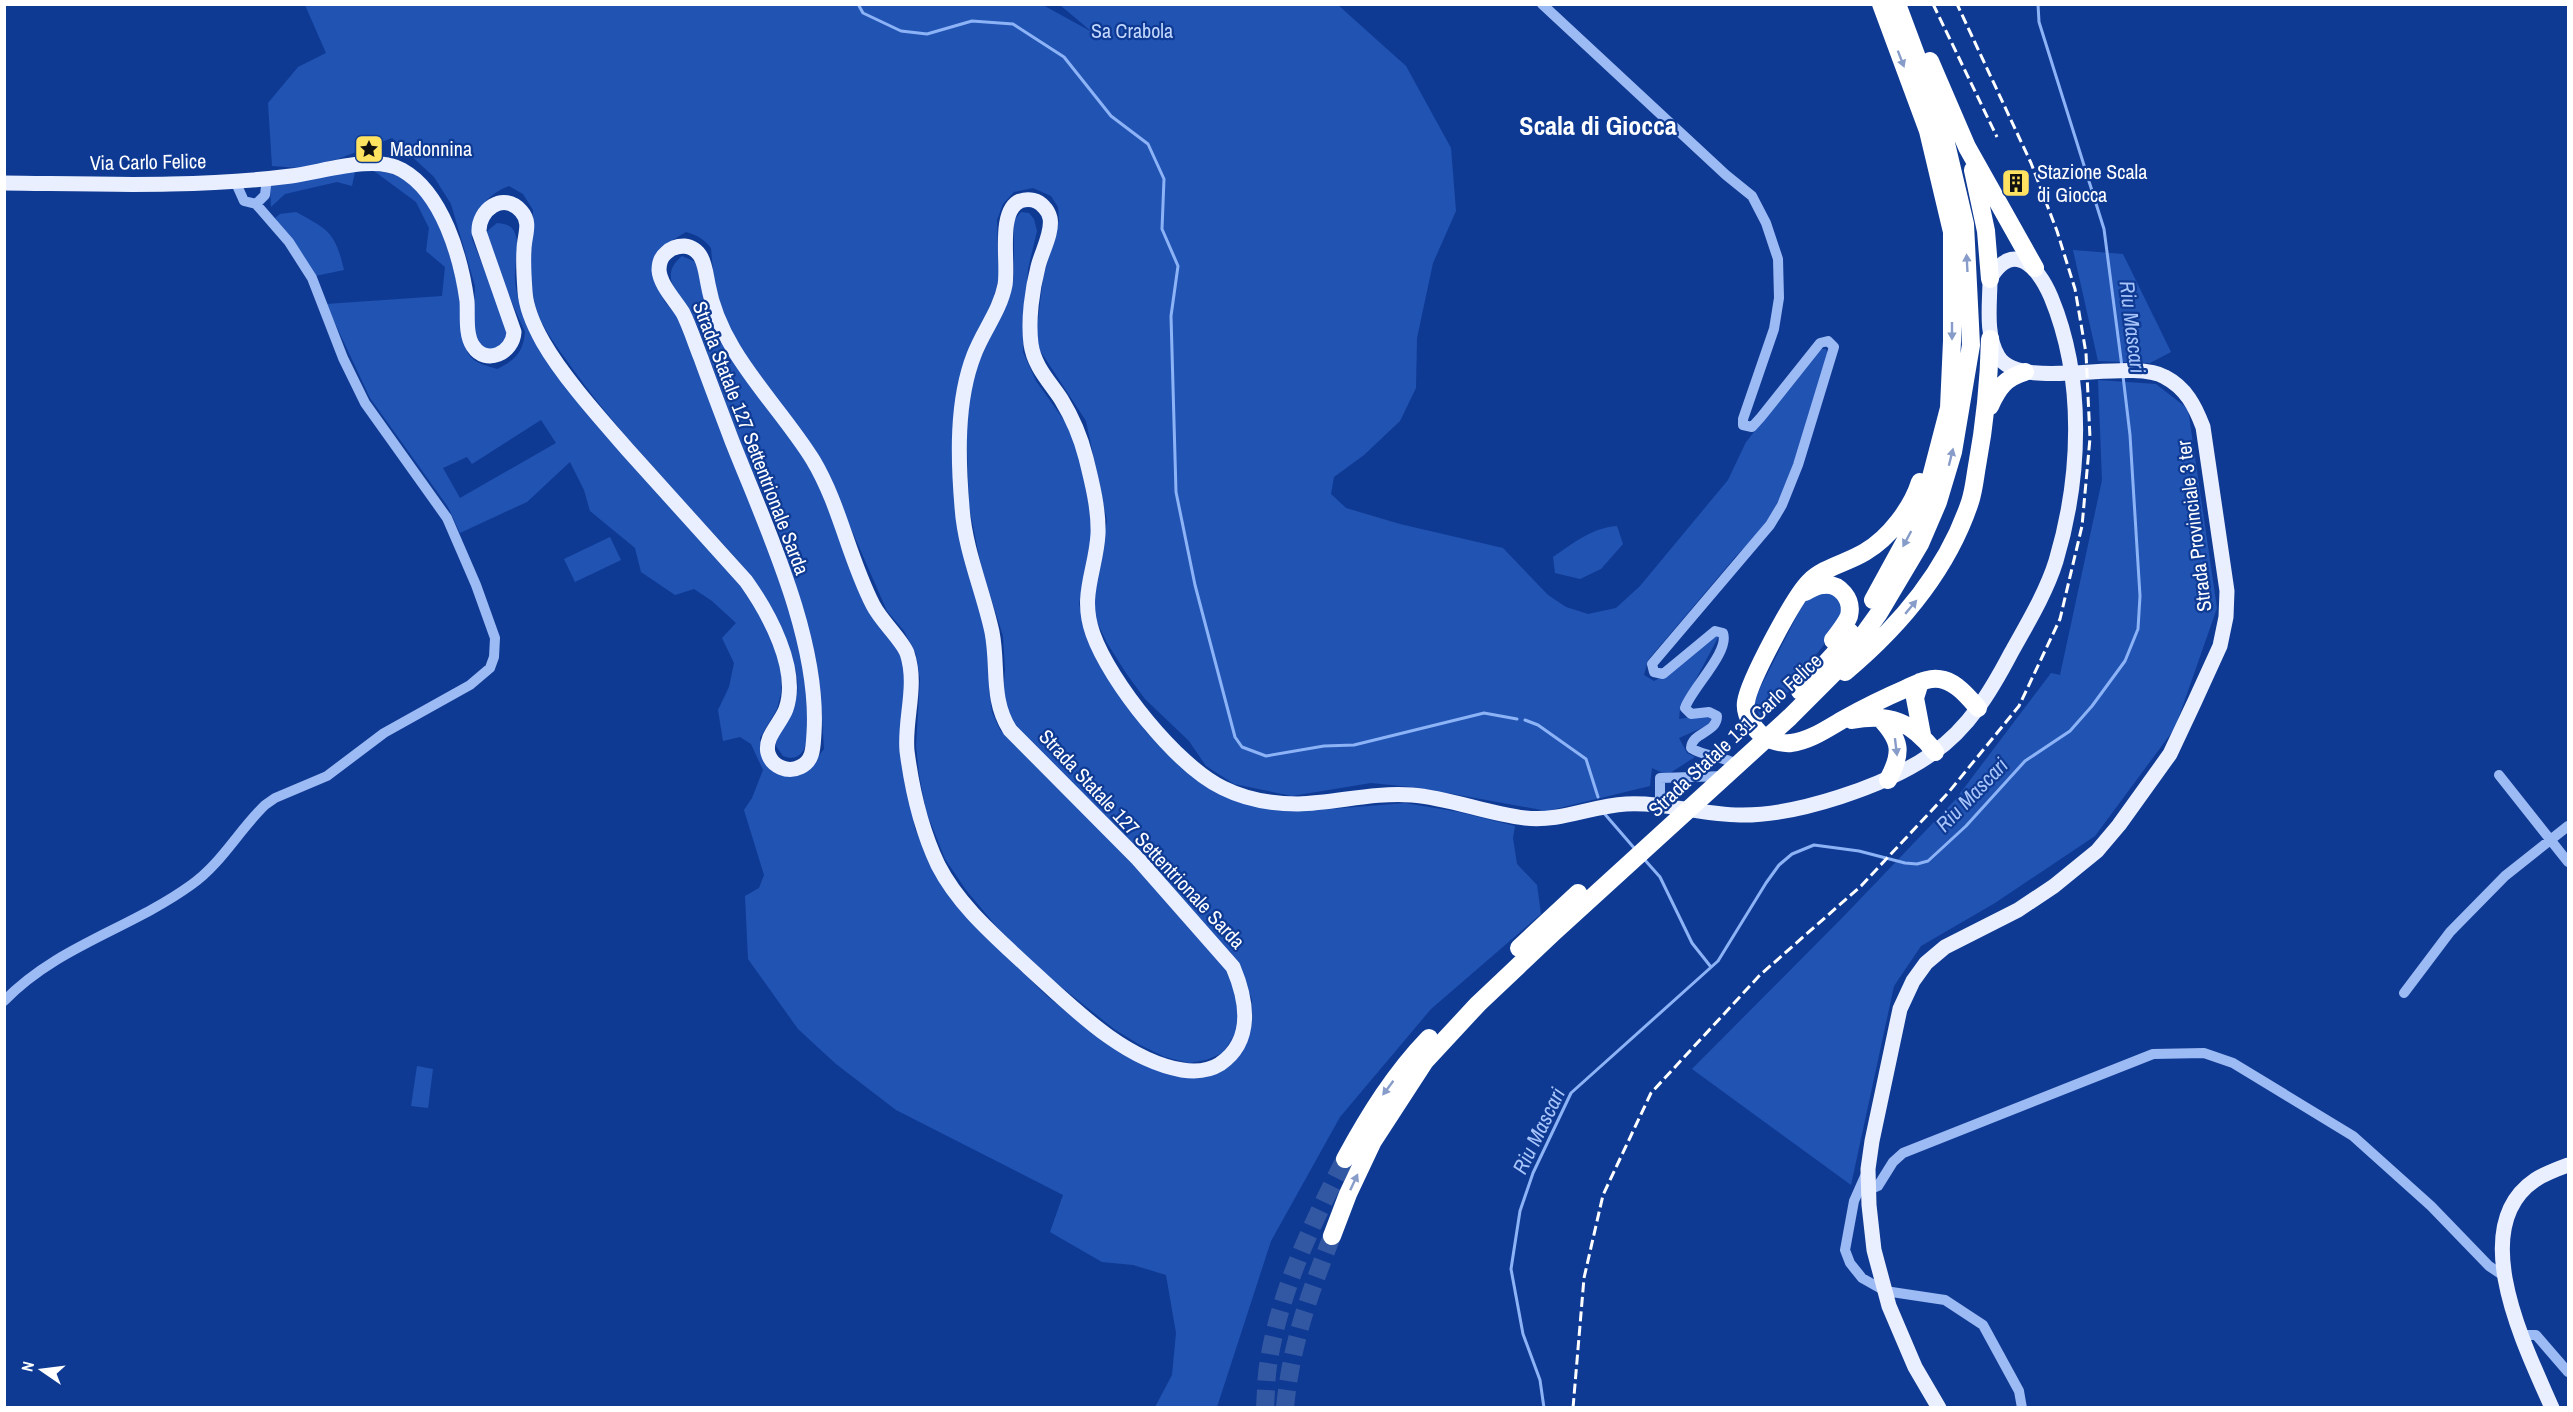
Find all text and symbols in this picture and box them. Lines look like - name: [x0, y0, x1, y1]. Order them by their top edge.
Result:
- park label: Sa Crabola: [1091, 17, 1173, 44]
- one-way arrow: [1897, 50, 1907, 68]
- district label: Scala di Giocca: [1519, 108, 1677, 143]
- place icon: Madonnina: [353, 133, 385, 165]
- place label: Madonnina: [390, 135, 472, 162]
- street label: Via Carlo Felice: [90, 147, 206, 176]
- place label: Stazione Scala di Giocca: [2037, 158, 2147, 208]
- building icon: Stazione Scala di Giocca: [2000, 167, 2032, 199]
- one-way arrow: [1962, 254, 1971, 273]
- water label: Riu Mascari: [2112, 279, 2153, 375]
- street label: Strada Statale 127 Settentrionale Sarda: [687, 297, 816, 578]
- one-way arrow: [1947, 321, 1957, 340]
- street label: Strada Provinciale 3 ter: [2170, 438, 2217, 613]
- one-way arrow: [1947, 447, 1957, 466]
- one-way arrow: [1902, 531, 1911, 548]
- one-way arrow: [1905, 599, 1918, 615]
- street label: Strada Statale 131 Carlo Felice: [1642, 647, 1827, 822]
- street label: Strada Statale 127 Settentrionale Sarda: [1033, 723, 1251, 954]
- one-way arrow: [1891, 738, 1901, 757]
- water label: Riu Mascari: [1929, 751, 2014, 838]
- one-way arrow: [1383, 1080, 1395, 1095]
- water label: Riu Mascari: [1505, 1083, 1572, 1179]
- one-way arrow: [1350, 1173, 1359, 1190]
- north arrow: [12, 1340, 72, 1400]
- text: N: [16, 1359, 39, 1374]

